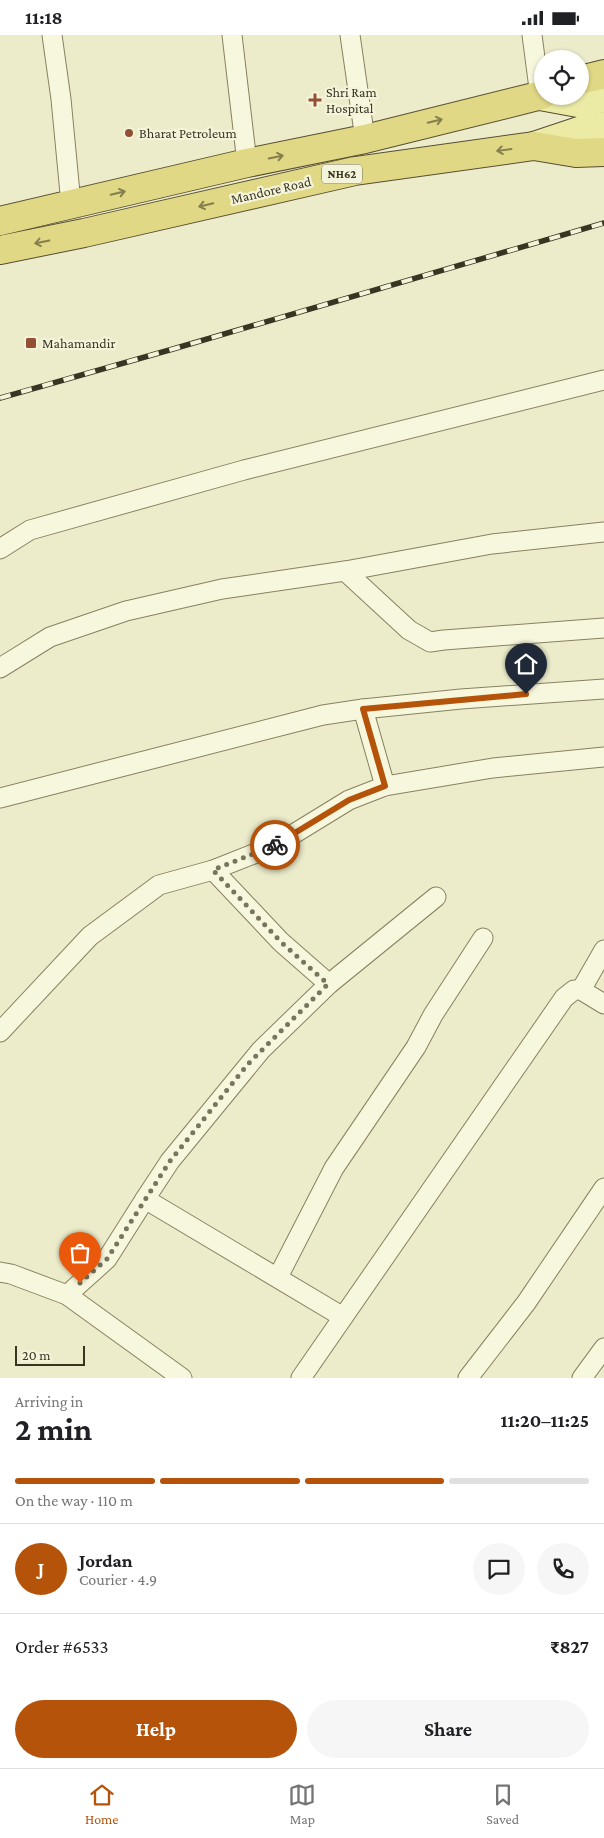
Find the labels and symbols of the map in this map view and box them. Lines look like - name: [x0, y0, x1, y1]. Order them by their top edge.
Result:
- place label: Shri Ram Hospital: [326, 84, 377, 116]
- marker: Shri Ram Hospital: [308, 93, 322, 107]
- one-way arrow: [426, 116, 442, 125]
- place label: Bharat Petroleum: [139, 125, 237, 141]
- marker: Bharat Petroleum: [123, 127, 135, 139]
- one-way arrow: [496, 145, 512, 155]
- one-way arrow: [268, 151, 284, 161]
- road number: NH62: [322, 165, 362, 183]
- street label: Mandore Road: [229, 173, 313, 207]
- one-way arrow: [109, 188, 125, 197]
- one-way arrow: [199, 201, 215, 210]
- one-way arrow: [35, 237, 51, 247]
- place label: Mahamandir: [42, 335, 115, 351]
- marker: Mahamandir: [24, 336, 38, 350]
- pin: [505, 643, 547, 694]
- courier: [250, 820, 300, 870]
- pin: [59, 1232, 101, 1283]
- scale bar: [15, 1343, 85, 1366]

